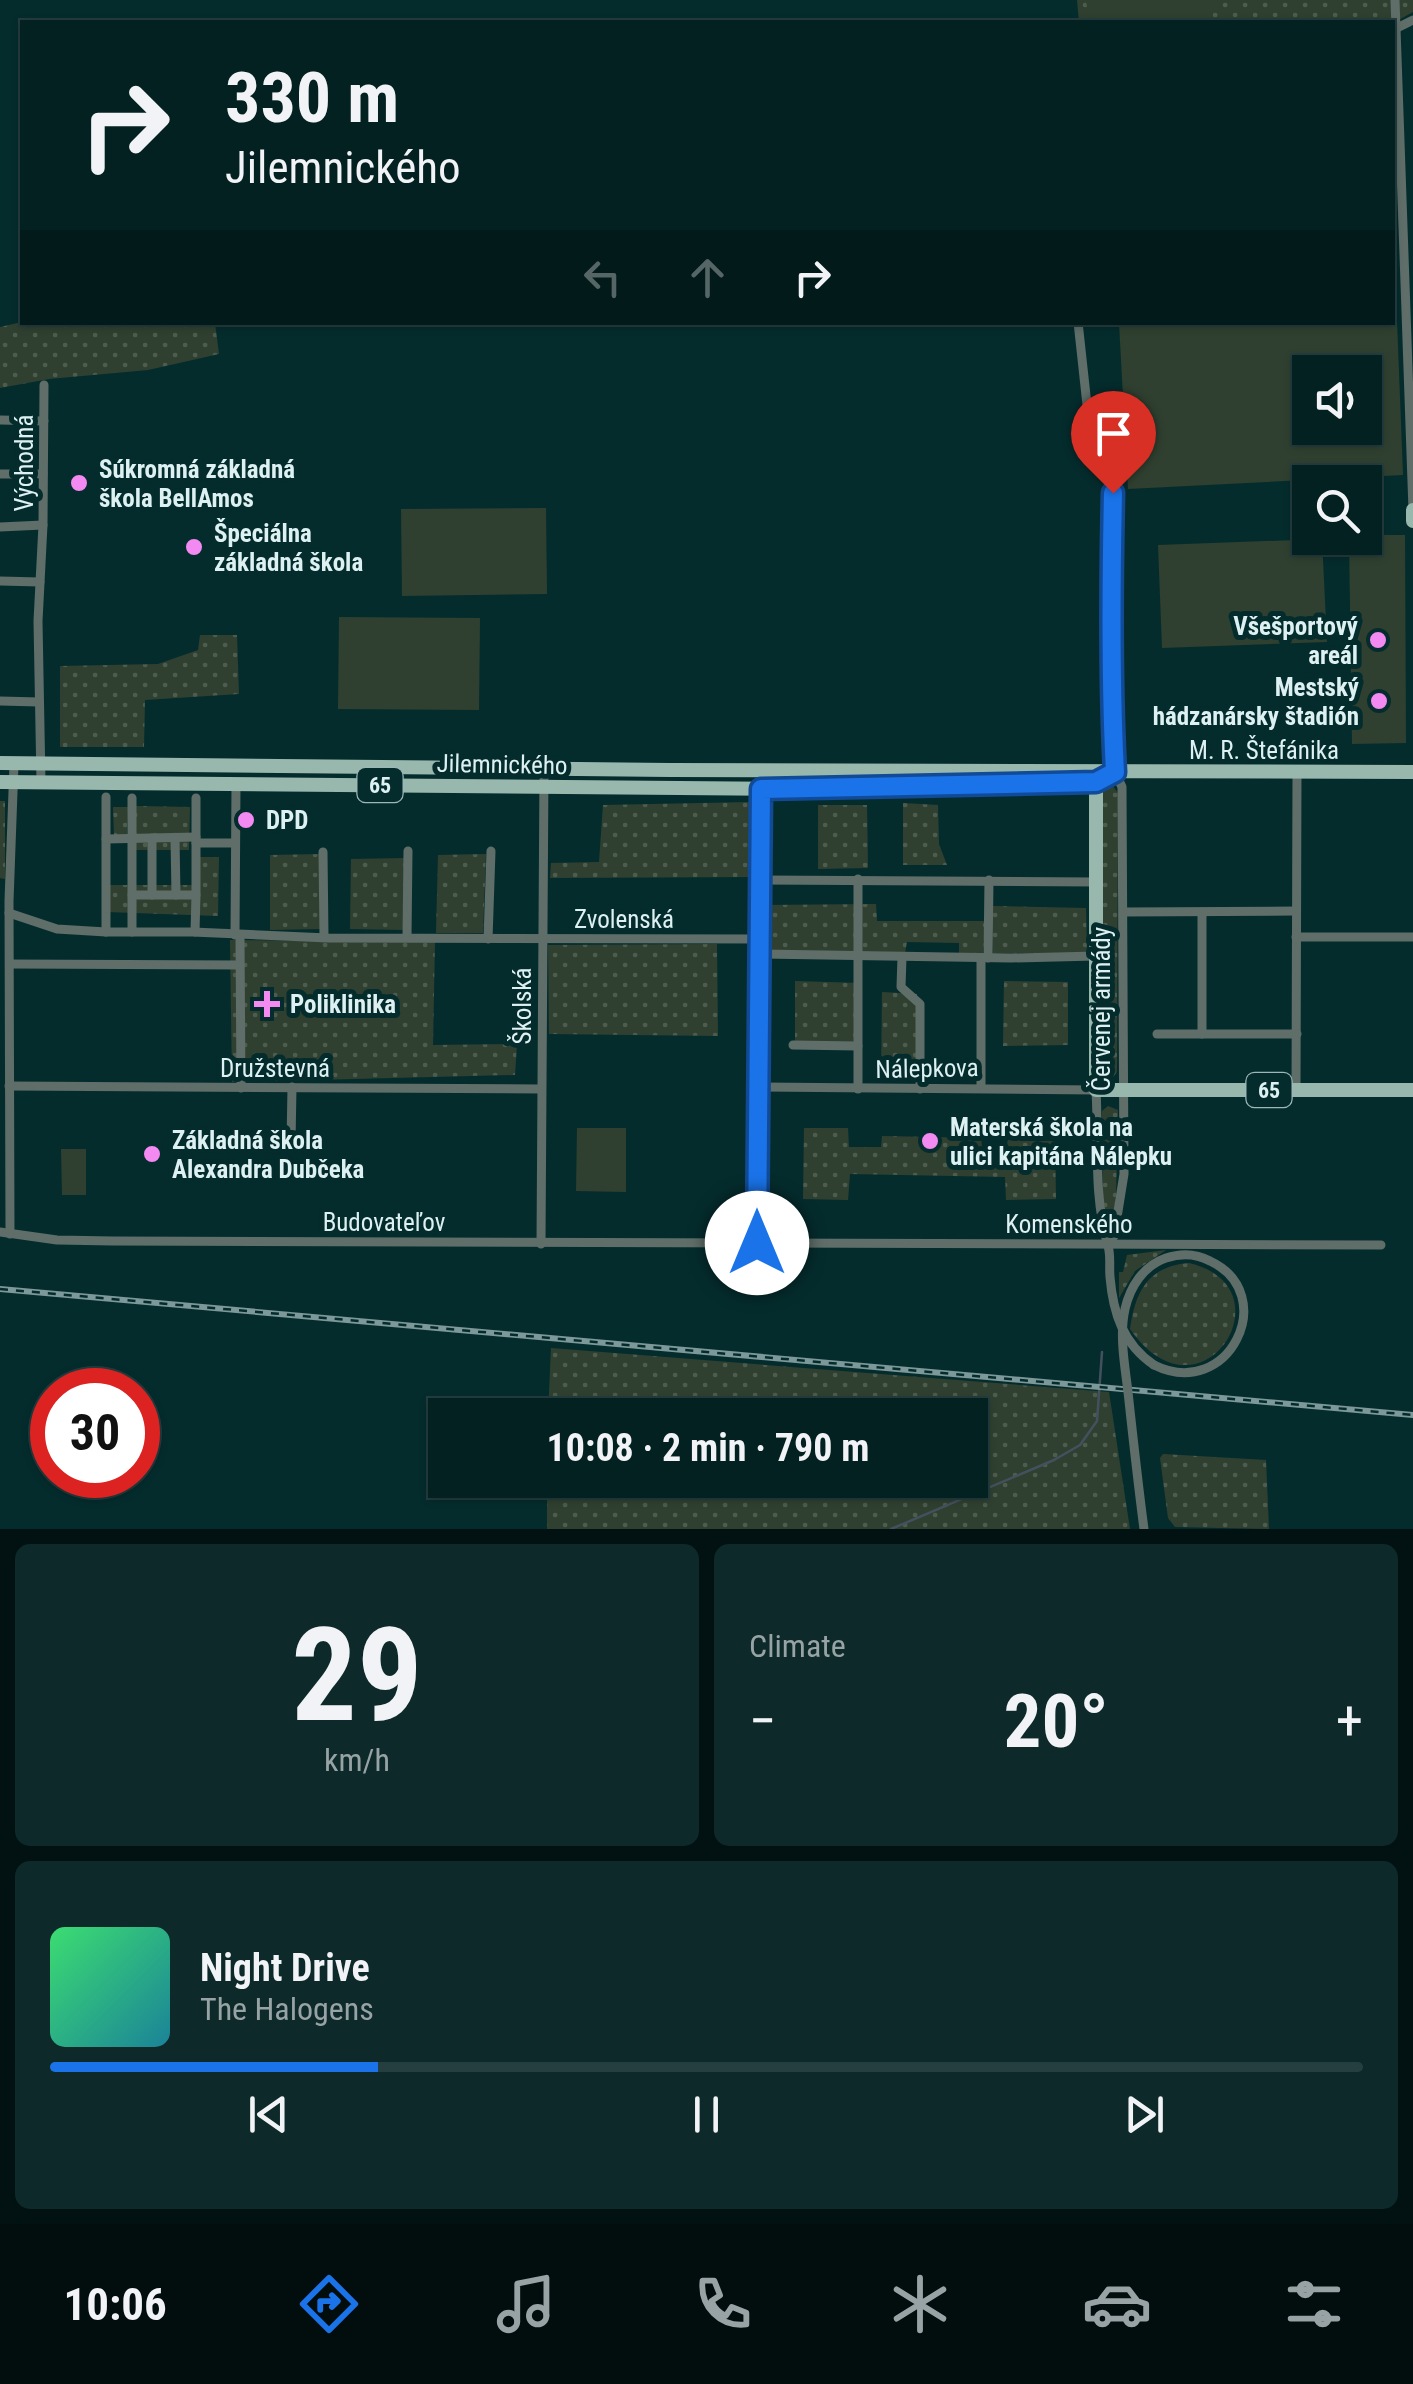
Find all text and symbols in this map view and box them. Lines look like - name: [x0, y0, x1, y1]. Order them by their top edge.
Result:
- text: 330 m: [225, 57, 399, 139]
- icon: right: [60, 60, 190, 190]
- text: Jilemnického: [225, 141, 461, 194]
- icon: left: [575, 250, 630, 305]
- icon: ahead: [680, 250, 735, 305]
- icon: right: [785, 250, 840, 305]
- map controls: [1292, 355, 1382, 555]
- button: sound: [1292, 355, 1382, 445]
- pin: [1071, 391, 1156, 494]
- icon: arrive: [1086, 406, 1141, 461]
- street label: Východná: [10, 415, 39, 511]
- place label: Súkromná základná škola BellAmos: [99, 455, 295, 513]
- button: search: [1292, 465, 1382, 555]
- marker: Súkromná základná škola BellAmos: [68, 472, 90, 494]
- place label: Špeciálna základná škola: [214, 518, 363, 577]
- marker: Špeciálna základná škola: [183, 536, 205, 558]
- place label: Všešportový areál: [1233, 612, 1358, 670]
- marker: Všešportový areál: [1367, 629, 1389, 651]
- place label: Mestský hádzanársky štadión: [1153, 673, 1359, 731]
- marker: Mestský hádzanársky štadión: [1368, 690, 1390, 712]
- street label: M. R. Štefánika: [1189, 735, 1339, 765]
- street label: Jilemnického: [436, 749, 568, 780]
- road number: 65: [358, 768, 402, 802]
- place label: DPD: [266, 806, 308, 835]
- marker: DPD: [235, 809, 257, 831]
- street label: Zvolenská: [574, 905, 674, 934]
- street label: Červenej armády: [1086, 927, 1116, 1091]
- street label: Školská: [507, 967, 537, 1045]
- place label: Poliklinika: [290, 990, 396, 1019]
- marker: Poliklinika: [254, 991, 280, 1017]
- street label: Nálepkova: [875, 1053, 979, 1084]
- street label: Družstevná: [220, 1054, 330, 1083]
- road number: 65: [1246, 1073, 1292, 1107]
- place label: Materská škola na ulici kapitána Nálepku: [950, 1113, 1172, 1171]
- place label: Základná škola Alexandra Dubčeka: [172, 1126, 364, 1184]
- marker: Materská škola na ulici kapitána Nálepku: [919, 1130, 941, 1152]
- marker: Základná škola Alexandra Dubčeka: [141, 1143, 163, 1165]
- position arrow: [705, 1191, 809, 1295]
- street label: Budovateľov: [323, 1208, 446, 1237]
- street label: Komenského: [1005, 1210, 1133, 1239]
- speed limit sign: 30: [30, 1368, 160, 1498]
- text: 10:08 · 2 min · 790 m: [547, 1426, 869, 1470]
- text: 29: [291, 1599, 423, 1752]
- text: Climate: [749, 1627, 846, 1665]
- text: 20°: [1004, 1677, 1109, 1765]
- text: −: [749, 1689, 777, 1753]
- text: +: [1336, 1689, 1363, 1753]
- text: km/h: [324, 1741, 390, 1779]
- text: Night Drive: [200, 1946, 370, 1990]
- text: The Halogens: [200, 1990, 374, 2028]
- icon: previous: [241, 2087, 296, 2142]
- icon: pause: [679, 2087, 734, 2142]
- icon: next: [1117, 2087, 1172, 2142]
- icon: directions: [294, 2269, 364, 2339]
- icon: music: [491, 2269, 561, 2339]
- icon: phone: [688, 2269, 758, 2339]
- icon: climate: [885, 2269, 955, 2339]
- icon: car: [1082, 2269, 1152, 2339]
- icon: filters: [1279, 2269, 1349, 2339]
- text: 10:06: [64, 2278, 167, 2331]

